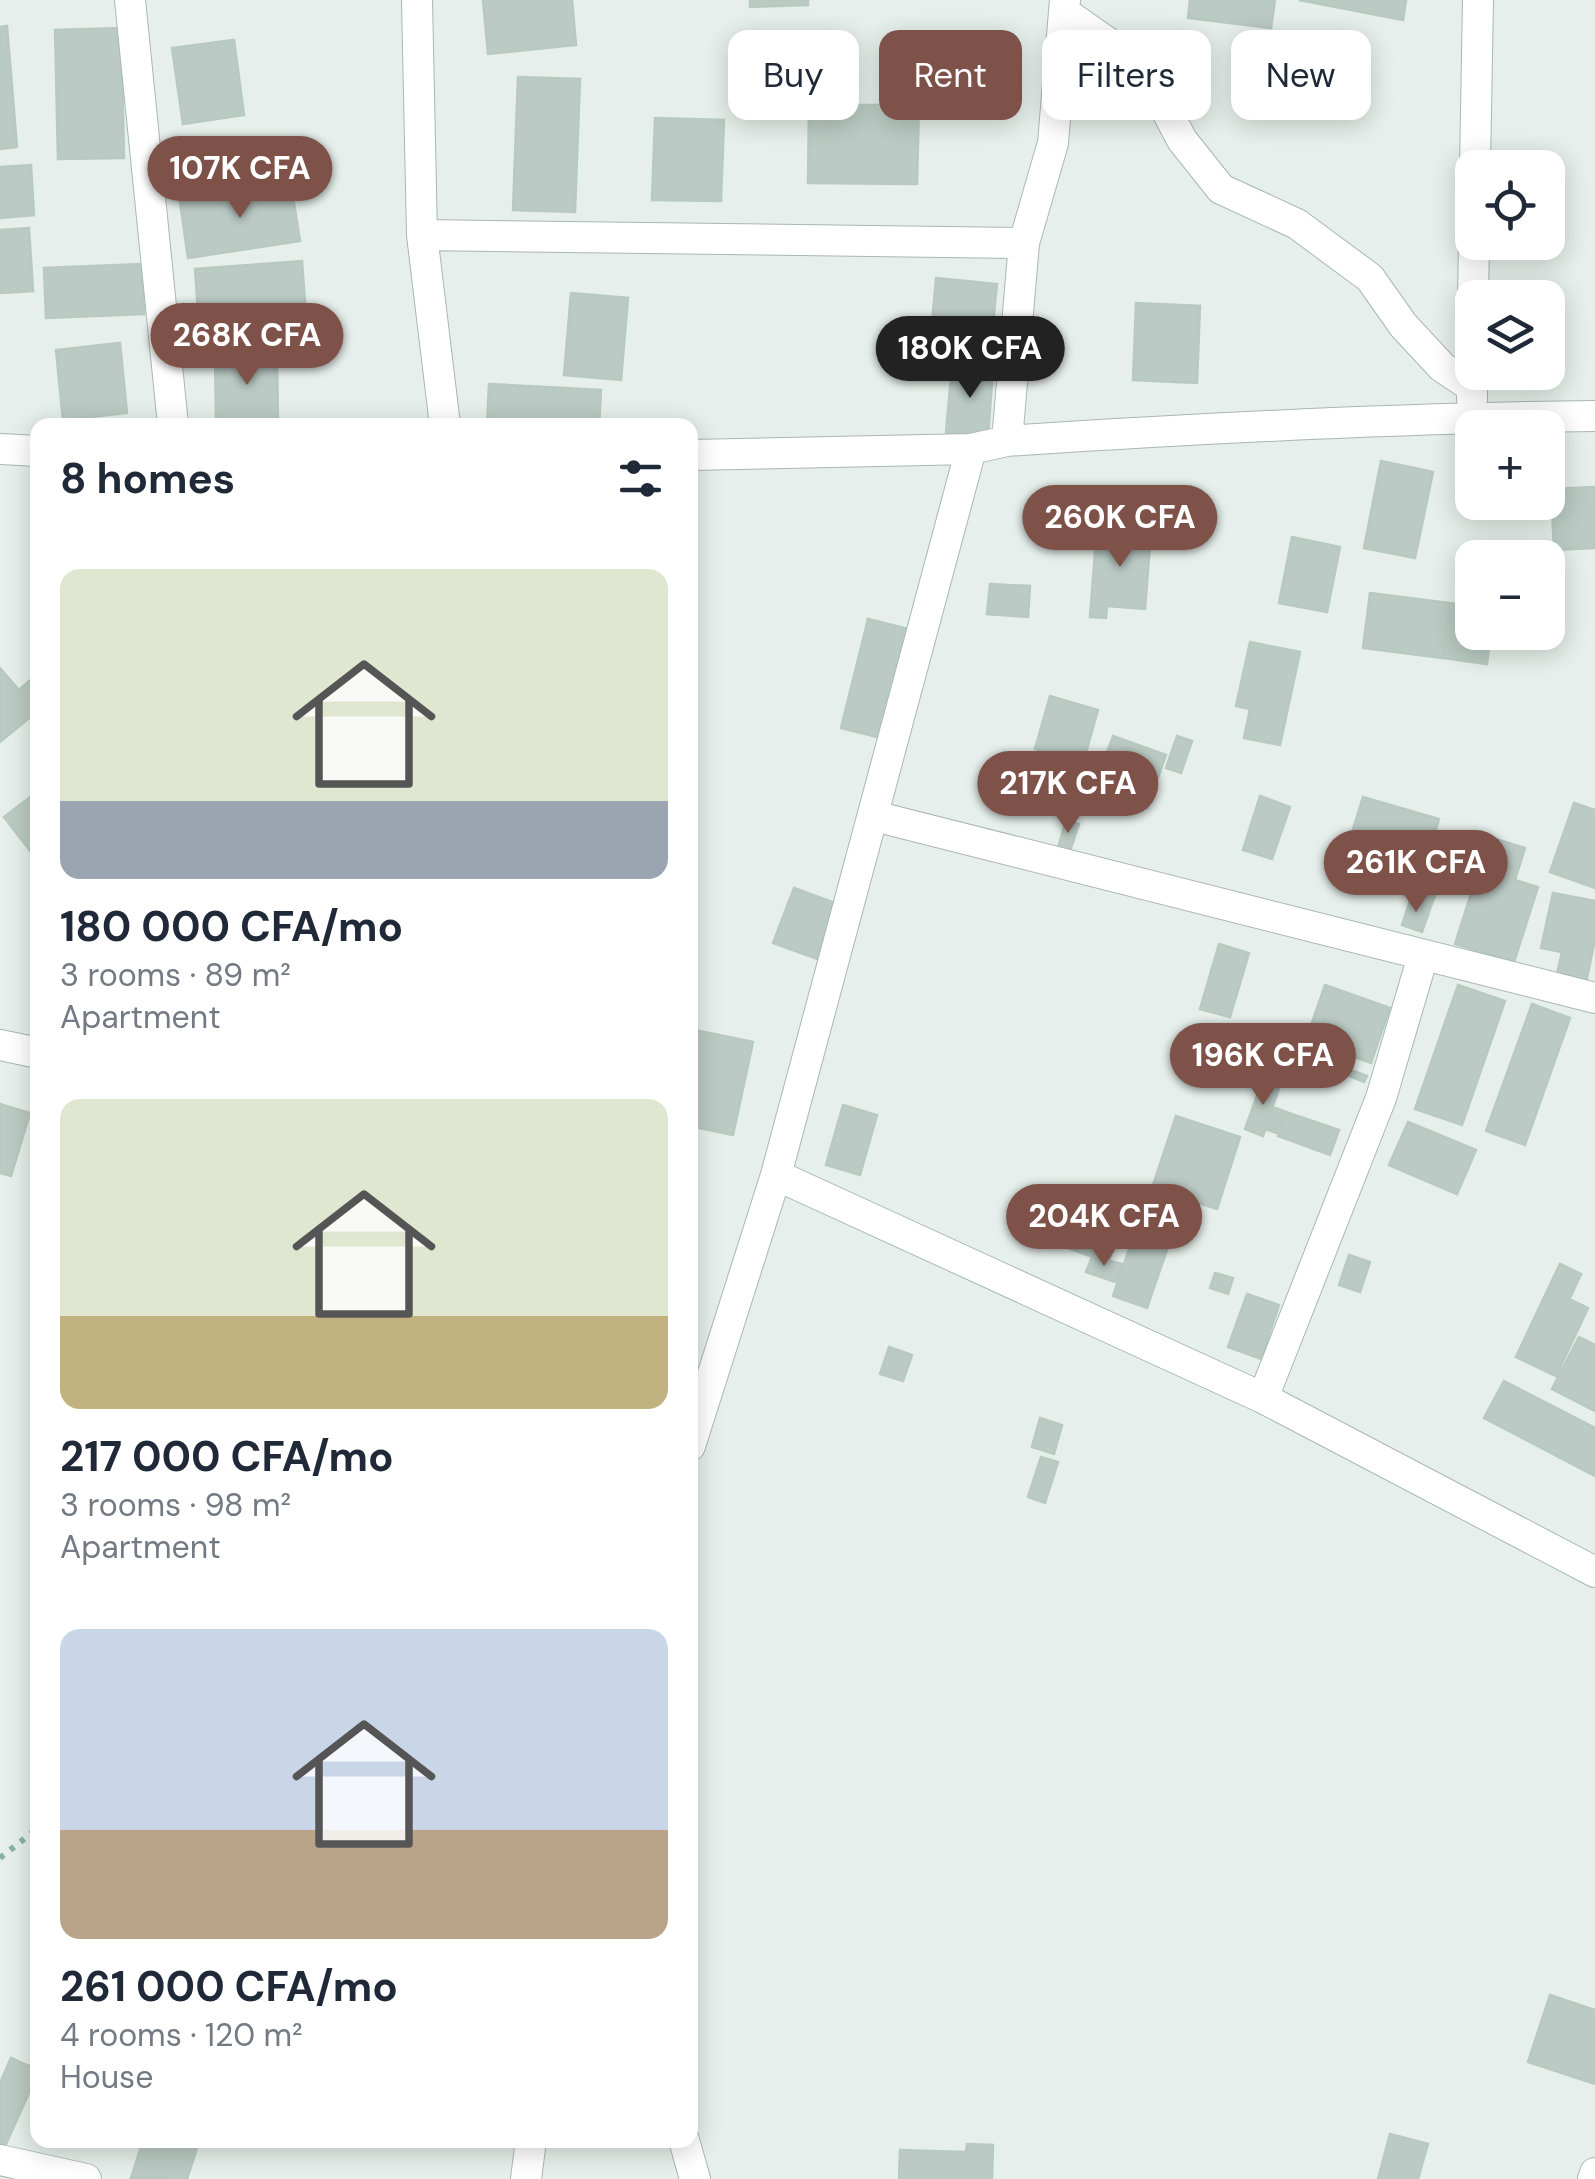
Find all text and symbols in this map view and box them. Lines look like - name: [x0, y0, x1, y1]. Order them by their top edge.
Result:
- chip: Buy: [728, 30, 859, 120]
- chip: Rent: [879, 30, 1022, 120]
- chip: Filters: [1042, 30, 1211, 120]
- chip: New: [1231, 30, 1371, 120]
- pin: 107K CFA: [137, 136, 343, 221]
- text: 107K CFA: [169, 147, 311, 189]
- map controls: [1455, 150, 1565, 650]
- button: locate: [1455, 150, 1565, 260]
- button: layers: [1455, 280, 1565, 390]
- pin: 268K CFA: [144, 303, 350, 388]
- text: 268K CFA: [172, 314, 322, 356]
- pin: 180K CFA: [867, 316, 1073, 401]
- text: 180K CFA: [898, 327, 1042, 369]
- button: +: [1455, 410, 1565, 520]
- text: 8 homes: [60, 451, 235, 506]
- icon: filters: [613, 451, 668, 506]
- pin: 260K CFA: [1017, 485, 1223, 570]
- text: 260K CFA: [1044, 496, 1196, 538]
- button: −: [1455, 540, 1565, 650]
- icon: home: [274, 634, 454, 814]
- pin: 217K CFA: [965, 751, 1171, 836]
- text: 217K CFA: [999, 762, 1137, 804]
- pin: 261K CFA: [1313, 830, 1519, 915]
- text: 261K CFA: [1346, 841, 1486, 883]
- text: 180 000 CFA/mo: [60, 899, 403, 954]
- text: 3 rooms · 89 m²: [60, 954, 291, 996]
- text: Apartment: [60, 996, 221, 1038]
- pin: 196K CFA: [1160, 1023, 1366, 1108]
- text: 196K CFA: [1192, 1034, 1334, 1076]
- icon: home: [274, 1164, 454, 1344]
- pin: 204K CFA: [1001, 1184, 1207, 1269]
- text: 204K CFA: [1028, 1195, 1180, 1237]
- text: 217 000 CFA/mo: [60, 1429, 394, 1484]
- text: 3 rooms · 98 m²: [60, 1484, 291, 1526]
- text: Apartment: [60, 1526, 221, 1568]
- icon: home: [274, 1694, 454, 1874]
- text: 261 000 CFA/mo: [60, 1959, 398, 2014]
- text: 4 rooms · 120 m²: [60, 2014, 303, 2056]
- text: House: [60, 2056, 153, 2098]

